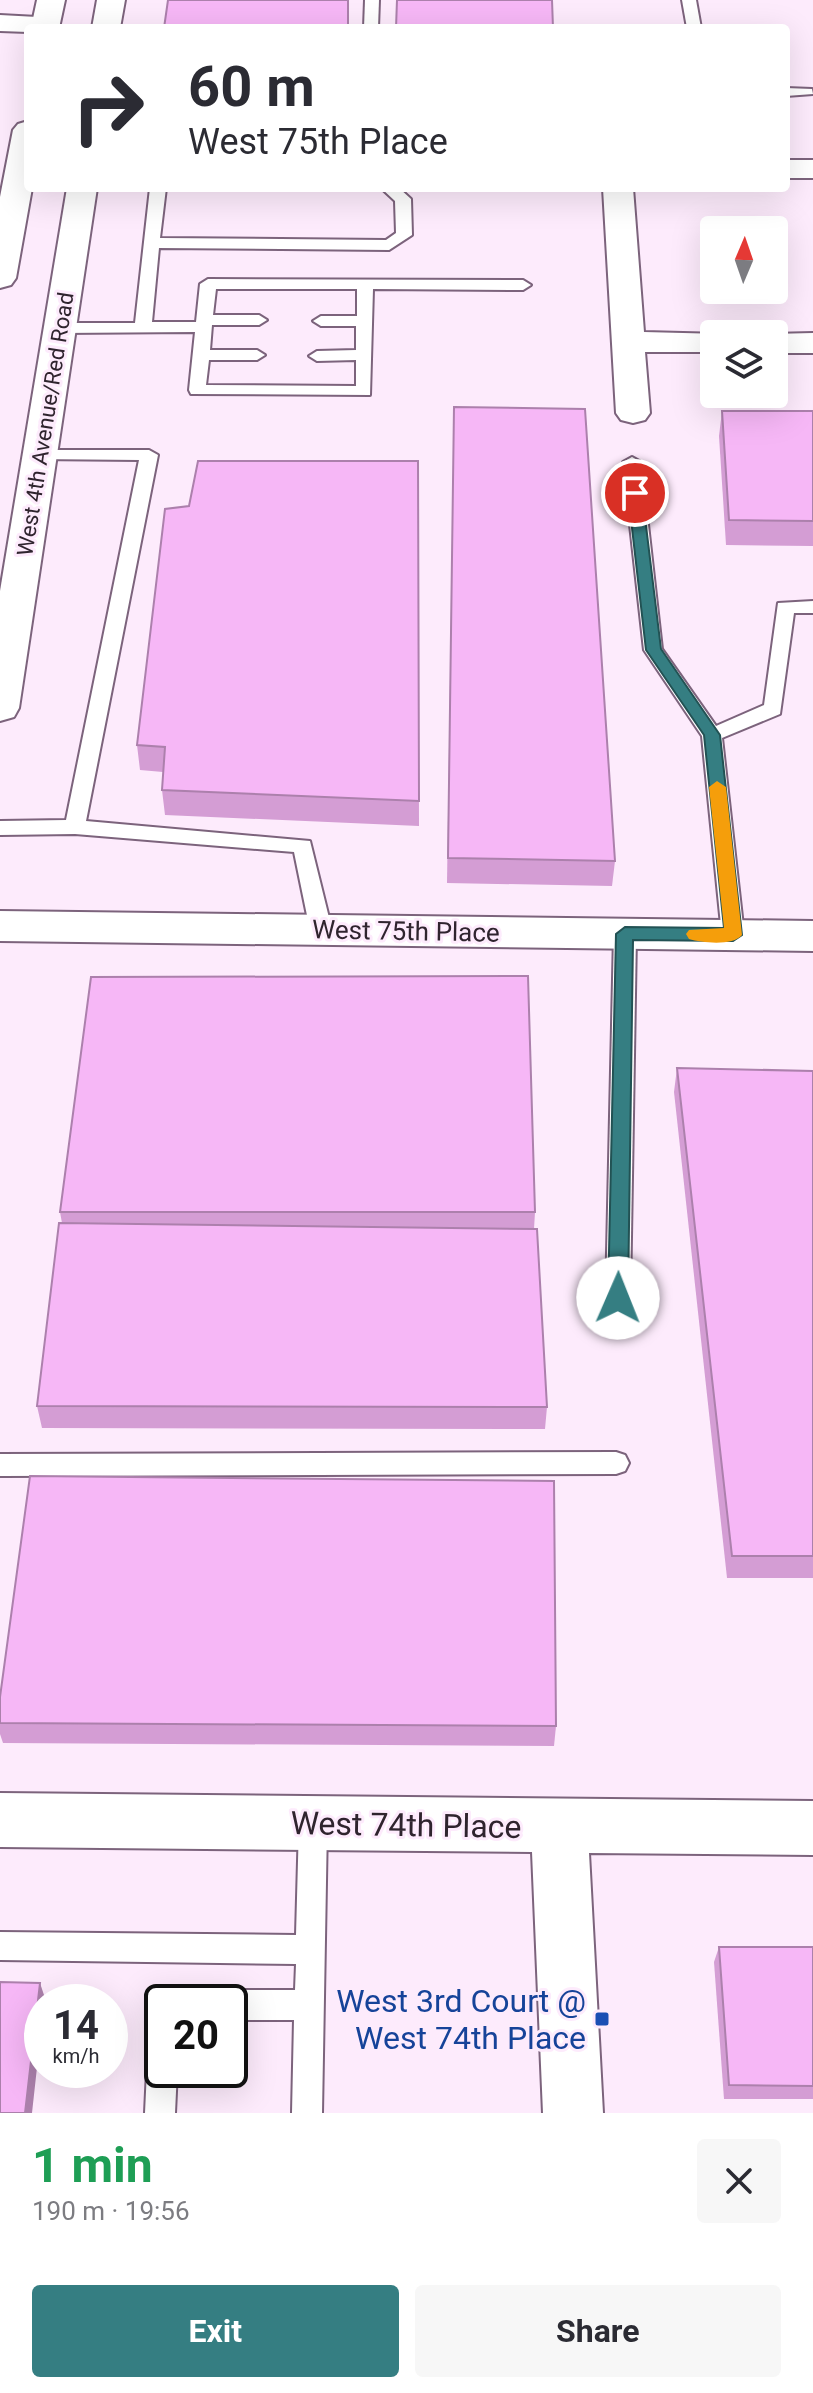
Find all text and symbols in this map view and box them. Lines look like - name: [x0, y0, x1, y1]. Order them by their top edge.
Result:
- text: 60 m: [188, 54, 315, 120]
- icon: right: [56, 56, 160, 160]
- text: West 75th Place: [188, 121, 448, 163]
- north arrow: [700, 216, 788, 304]
- map controls: [700, 216, 788, 408]
- street label: West 4th Avenue/Red Road: [12, 290, 79, 558]
- button: layers: [700, 320, 788, 408]
- pin: [601, 459, 669, 527]
- icon: arrive: [613, 471, 657, 515]
- street label: West 75th Place: [312, 914, 500, 948]
- position arrow: [576, 1256, 660, 1340]
- street label: West 74th Place: [290, 1804, 522, 1846]
- place label: West 3rd Court @ West 74th Place: [336, 1982, 586, 2057]
- speed limit sign: 20: [144, 1984, 248, 2088]
- text: 14: [53, 2002, 99, 2049]
- marker: West 3rd Court @ West 74th Place: [593, 2010, 611, 2028]
- text: km/h: [53, 2044, 99, 2068]
- text: 1 min: [32, 2137, 153, 2194]
- button: close: [697, 2139, 781, 2223]
- text: 190 m · 19:56: [32, 2196, 190, 2226]
- button: Exit: [32, 2285, 399, 2377]
- button: Share: [415, 2285, 781, 2377]

